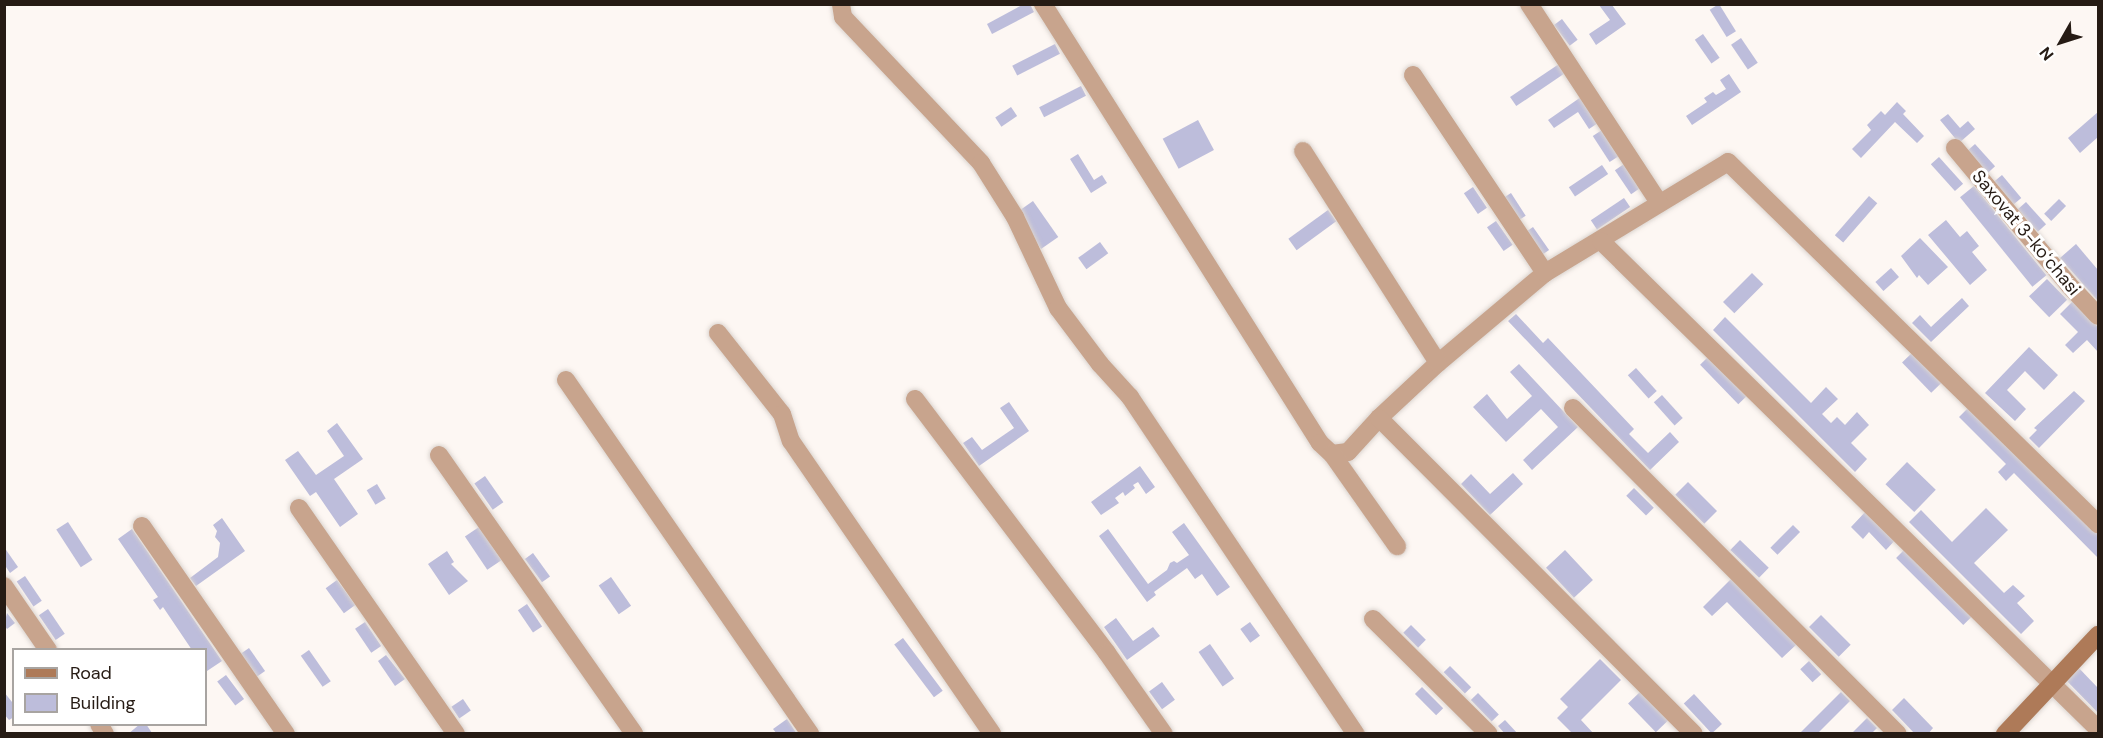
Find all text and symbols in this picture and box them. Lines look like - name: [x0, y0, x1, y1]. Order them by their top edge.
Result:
- north arrow: [2031, 12, 2091, 72]
- text: N: [2035, 43, 2058, 65]
- street label: Saxovat 3-koʻchasi: [1967, 166, 2085, 300]
- legend: [12, 648, 207, 726]
- text: Road: [70, 661, 112, 685]
- text: Building: [70, 691, 135, 715]

